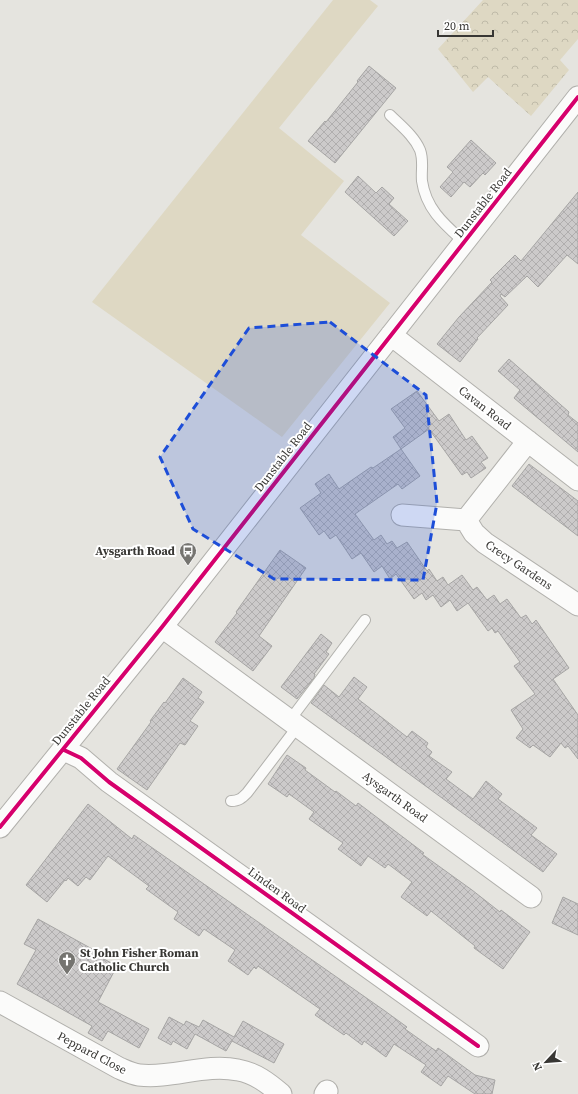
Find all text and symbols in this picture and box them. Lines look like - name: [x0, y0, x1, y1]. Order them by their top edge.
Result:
- scale bar: [438, 12, 493, 38]
- text: 20 m: [444, 18, 470, 34]
- street label: Dunstable Road: [451, 165, 515, 241]
- street label: Cavan Road: [455, 382, 515, 434]
- street label: Dunstable Road: [251, 419, 315, 495]
- street label: Crecy Gardens: [482, 537, 556, 593]
- bus stop icon: Aysgarth Road: [178, 541, 198, 566]
- place label: Aysgarth Road: [95, 543, 175, 559]
- street label: Dunstable Road: [48, 673, 114, 749]
- street label: Aysgarth Road: [359, 768, 431, 826]
- street label: Linden Road: [245, 863, 309, 917]
- place label: St John Fisher Roman Catholic Church: [80, 945, 199, 975]
- church icon: St John Fisher Roman Catholic Church: [57, 950, 77, 975]
- street label: Peppard Close: [55, 1028, 129, 1078]
- north arrow: [526, 1042, 566, 1082]
- text: N: [529, 1059, 546, 1073]

